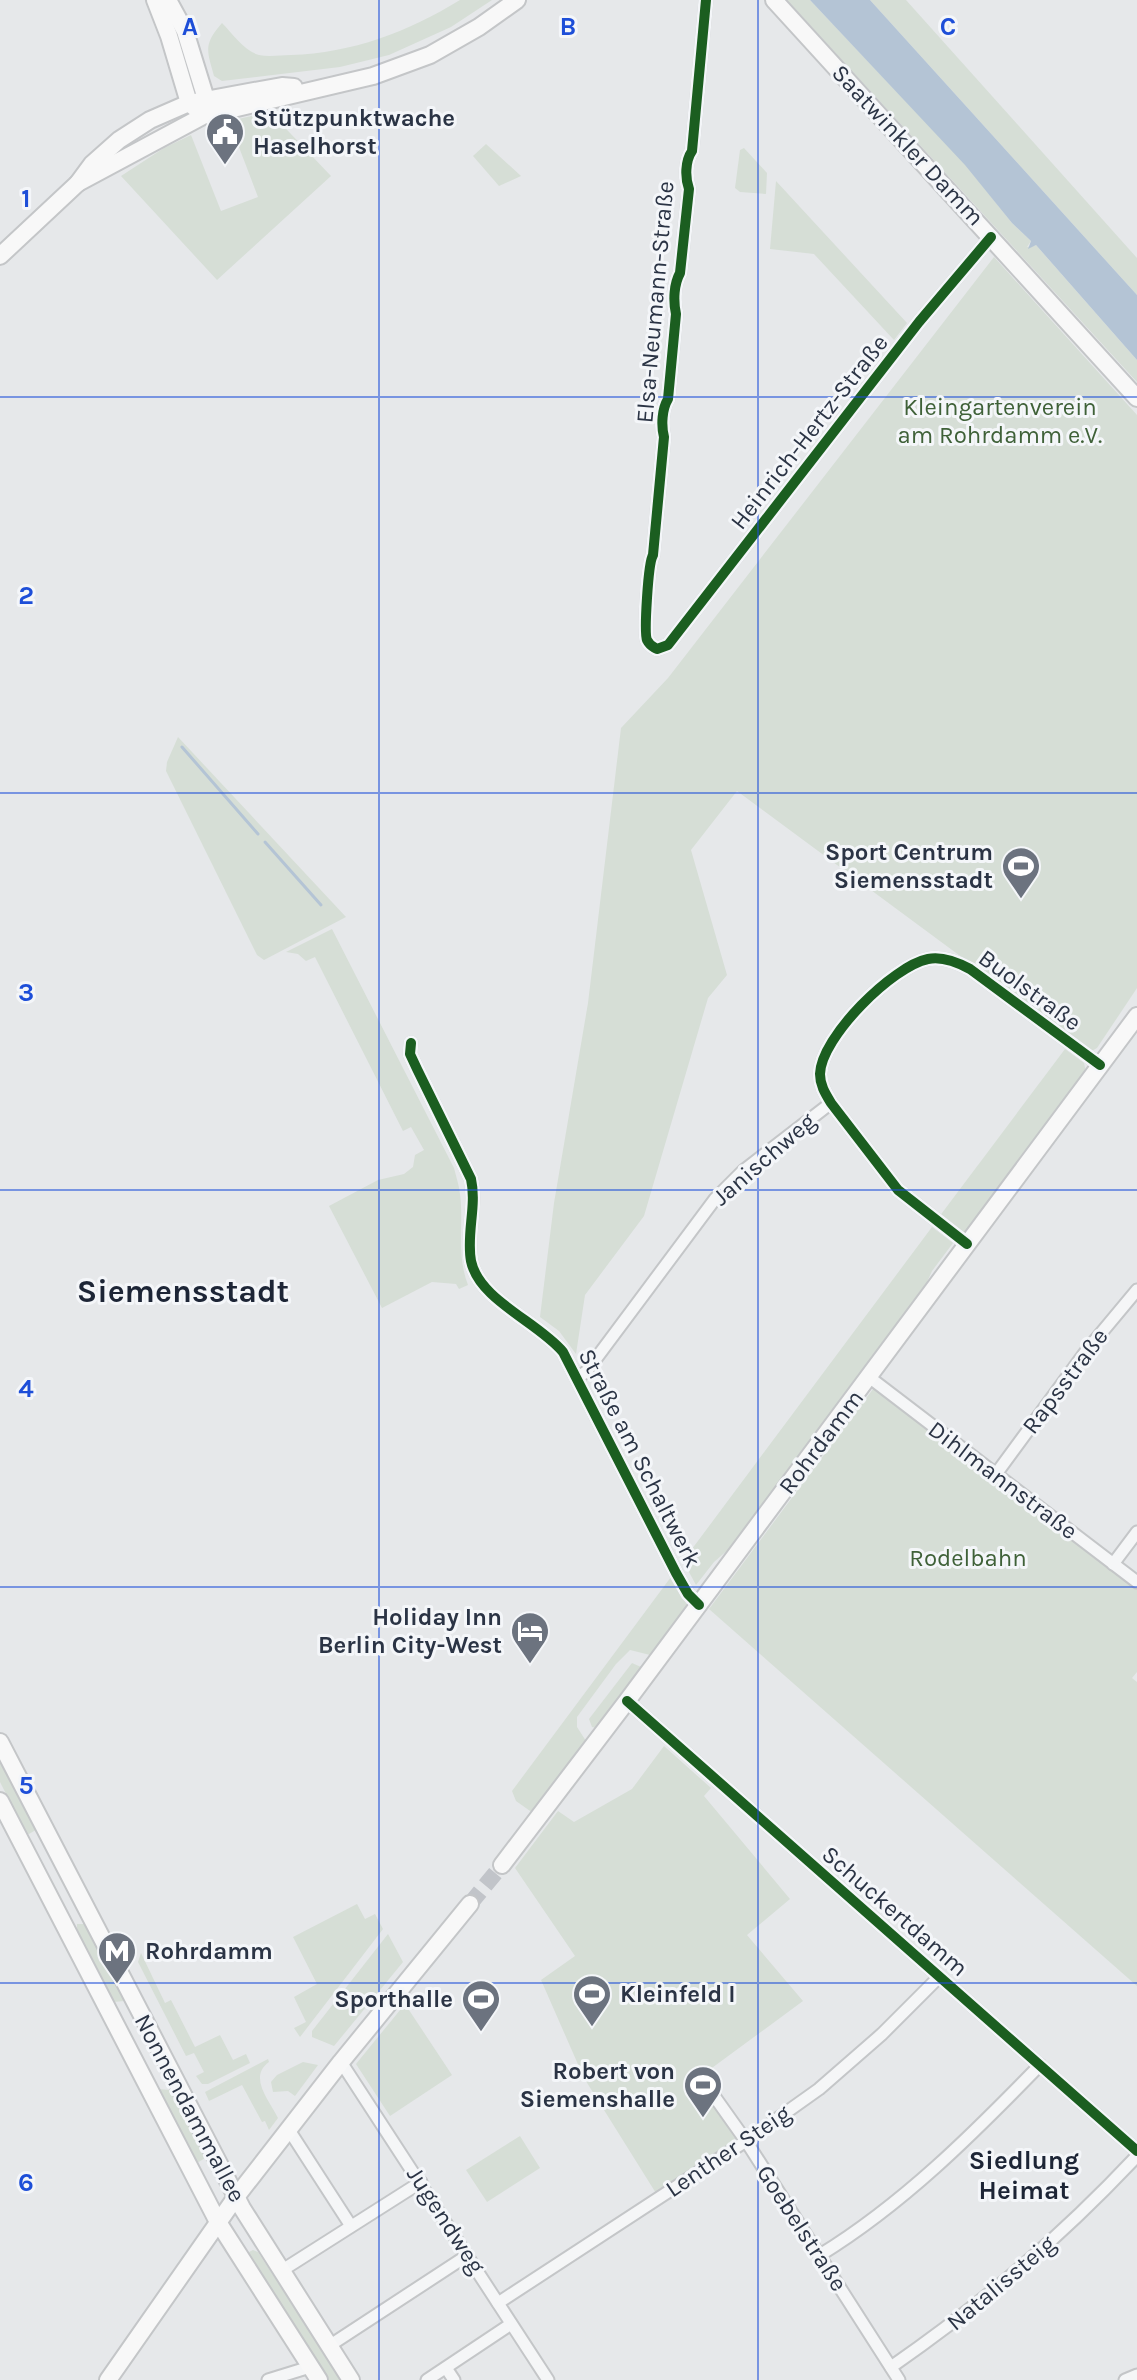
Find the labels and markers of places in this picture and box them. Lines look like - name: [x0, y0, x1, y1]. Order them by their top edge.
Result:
- place label: Stützpunktwache Haselhorst: [253, 104, 455, 160]
- public building icon: Stützpunktwache Haselhorst: [204, 111, 246, 166]
- place label: Sport Centrum Siemensstadt: [825, 838, 993, 894]
- sports icon: Sport Centrum Siemensstadt: [1000, 845, 1042, 900]
- place label: Holiday Inn Berlin City-West: [318, 1603, 502, 1659]
- hotel icon: Holiday Inn Berlin City-West: [509, 1610, 551, 1665]
- metro station icon: Rohrdamm: [96, 1930, 138, 1985]
- place label: Rohrdamm: [145, 1937, 273, 1965]
- sports icon: Kleinfeld I: [571, 1973, 613, 2028]
- sports icon: Sporthalle: [460, 1978, 502, 2033]
- place label: Kleinfeld I: [620, 1980, 736, 2008]
- place label: Sporthalle: [334, 1985, 453, 2013]
- place label: Robert von Siemenshalle: [520, 2057, 675, 2113]
- sports icon: Robert von Siemenshalle: [682, 2064, 724, 2119]

